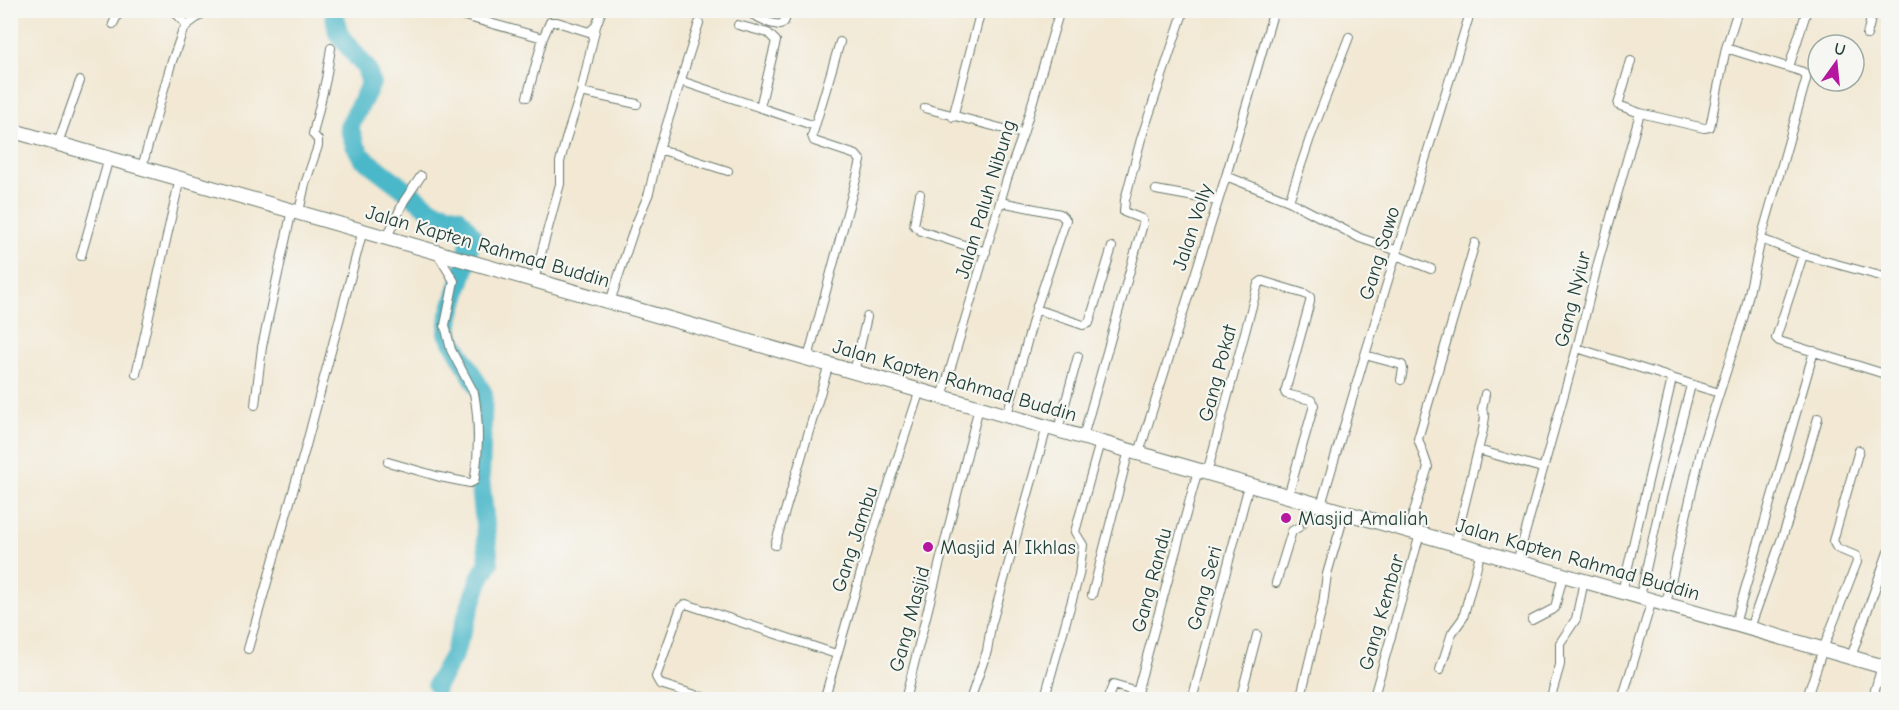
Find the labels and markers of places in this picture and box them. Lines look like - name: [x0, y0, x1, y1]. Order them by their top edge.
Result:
- place label: Masjid Amaliah: [1298, 507, 1428, 530]
- marker: Masjid Amaliah: [1279, 511, 1293, 525]
- place label: Masjid Al Ikhlas: [940, 536, 1076, 559]
- marker: Masjid Al Ikhlas: [921, 540, 935, 554]

